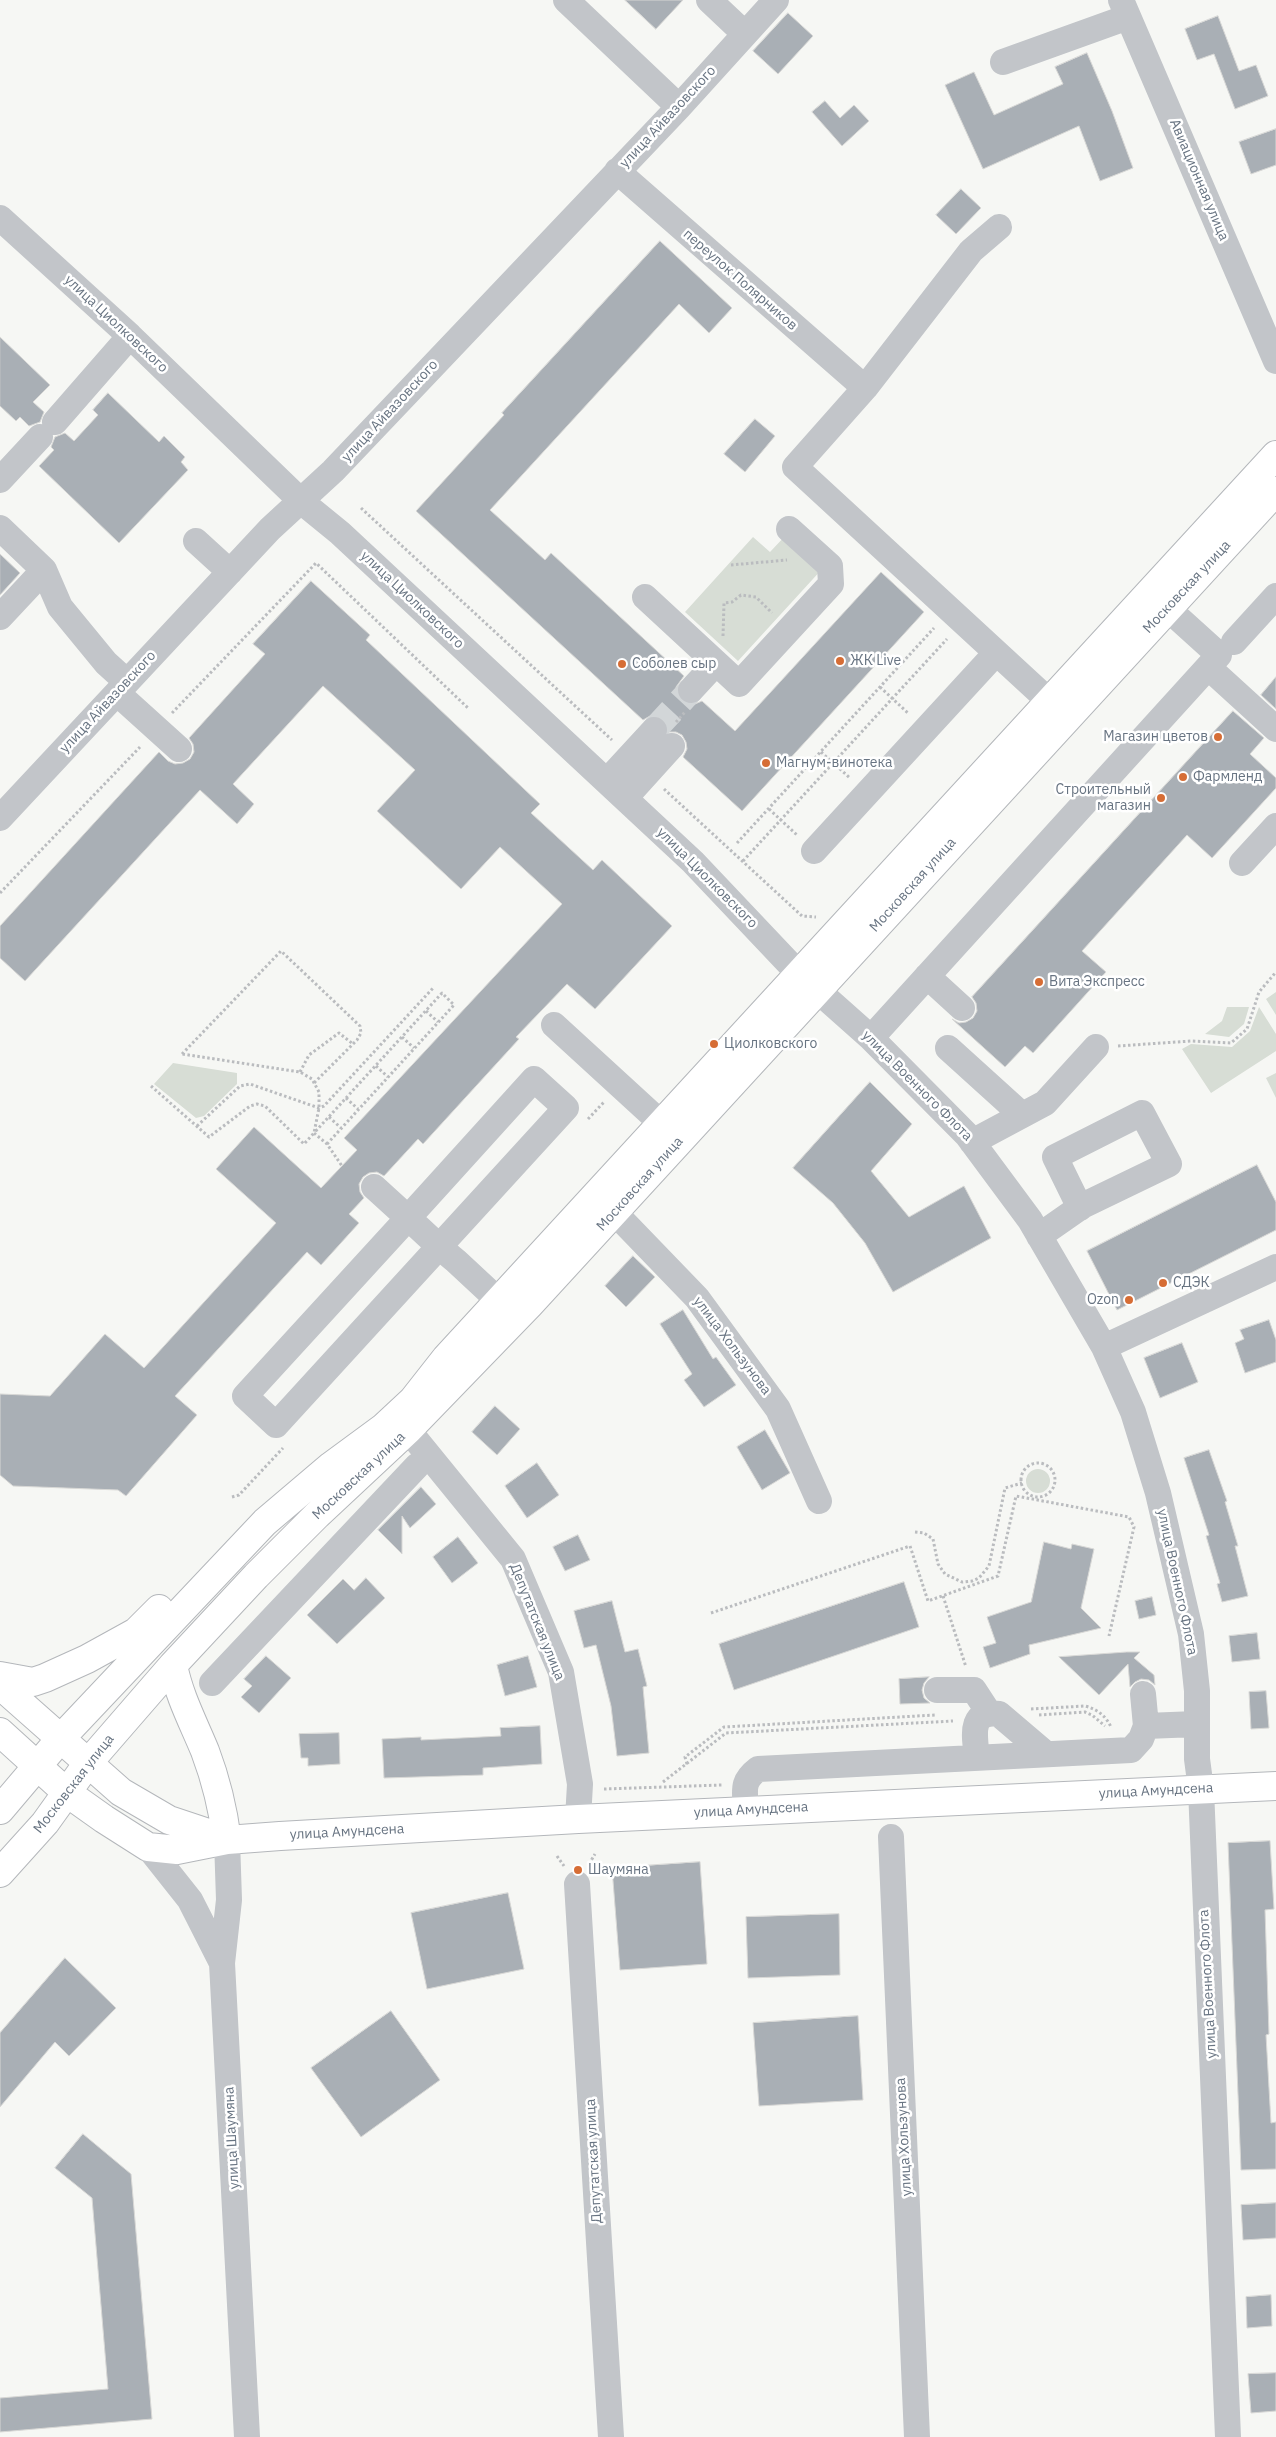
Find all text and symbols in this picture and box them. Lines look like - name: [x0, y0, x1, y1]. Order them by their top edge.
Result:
- street label: улица Айвазовского: [616, 63, 720, 171]
- street label: Авиационная улица: [1166, 117, 1232, 243]
- street label: переулок Полярников: [680, 226, 800, 334]
- street label: улица Циолковского: [61, 272, 171, 376]
- street label: улица Айвазовского: [338, 357, 442, 465]
- street label: Московская улица: [1140, 537, 1234, 637]
- street label: улица Циолковского: [357, 548, 467, 652]
- street label: улица Айвазовского: [56, 648, 160, 756]
- place label: ЖК Live: [850, 653, 901, 669]
- marker: ЖК Live: [834, 655, 846, 667]
- place label: Соболев сыр: [632, 656, 716, 672]
- marker: Соболев сыр: [616, 658, 628, 670]
- place label: Магазин цветов: [1103, 729, 1208, 745]
- marker: Магазин цветов: [1212, 731, 1224, 743]
- place label: Магнум-винотека: [776, 755, 893, 771]
- marker: Магнум-винотека: [760, 757, 772, 769]
- place label: Фармленд: [1193, 769, 1262, 785]
- marker: Фармленд: [1177, 771, 1189, 783]
- place label: Строительный магазин: [1056, 782, 1151, 814]
- marker: Строительный магазин: [1155, 792, 1167, 804]
- street label: улица Циолковского: [653, 824, 761, 932]
- street label: Московская улица: [866, 834, 960, 936]
- place label: Вита Экспресс: [1049, 974, 1145, 990]
- marker: Вита Экспресс: [1033, 976, 1045, 988]
- street label: улица Военного Флота: [858, 1027, 976, 1145]
- place label: Циолковского: [724, 1036, 817, 1052]
- marker: Циолковского: [708, 1038, 720, 1050]
- street label: Московская улица: [593, 1133, 687, 1235]
- place label: СДЭК: [1173, 1275, 1210, 1291]
- marker: СДЭК: [1157, 1277, 1169, 1289]
- place label: Ozon: [1087, 1292, 1119, 1308]
- street label: улица Хользунова: [690, 1294, 774, 1398]
- marker: Ozon: [1123, 1294, 1135, 1306]
- street label: Московская улица: [309, 1429, 409, 1523]
- street label: улица Военного Флота: [1153, 1507, 1201, 1657]
- street label: Депутатская улица: [506, 1561, 568, 1683]
- street label: Московская улица: [30, 1731, 118, 1837]
- street label: улица Амундсена: [1098, 1780, 1214, 1802]
- street label: улица Амундсена: [693, 1799, 809, 1821]
- street label: улица Амундсена: [289, 1821, 405, 1843]
- place label: Шаумяна: [588, 1862, 649, 1878]
- marker: Шаумяна: [572, 1864, 584, 1876]
- street label: улица Военного Флота: [1196, 1909, 1220, 2059]
- street label: улица Хользунова: [893, 2077, 915, 2197]
- street label: улица Шаумяна: [221, 2086, 243, 2190]
- street label: Депутатская улица: [582, 2098, 606, 2224]

